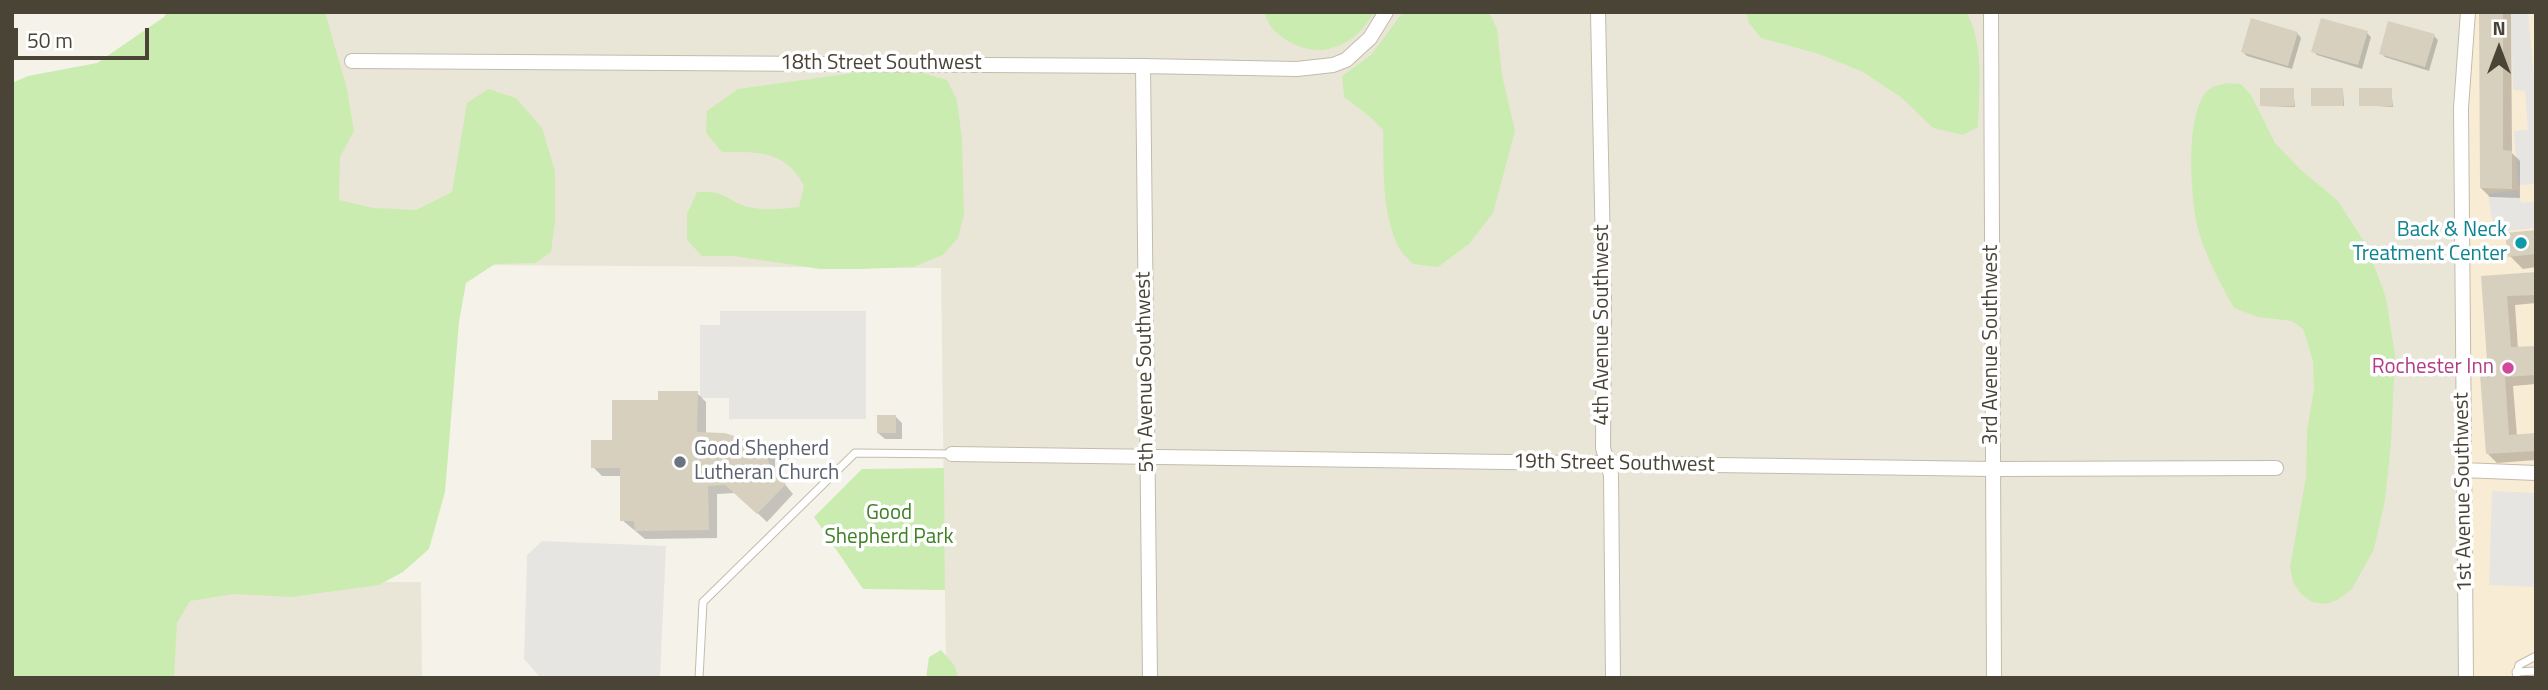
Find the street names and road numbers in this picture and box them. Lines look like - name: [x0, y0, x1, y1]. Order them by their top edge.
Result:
- street label: 18th Street Southwest: [780, 51, 982, 77]
- street label: 4th Avenue Southwest: [1590, 224, 1616, 426]
- street label: 3rd Avenue Southwest: [1979, 245, 2005, 445]
- street label: 5th Avenue Southwest: [1132, 271, 1160, 473]
- street label: 1st Avenue Southwest: [2450, 392, 2478, 592]
- street label: 19th Street Southwest: [1513, 450, 1715, 478]

